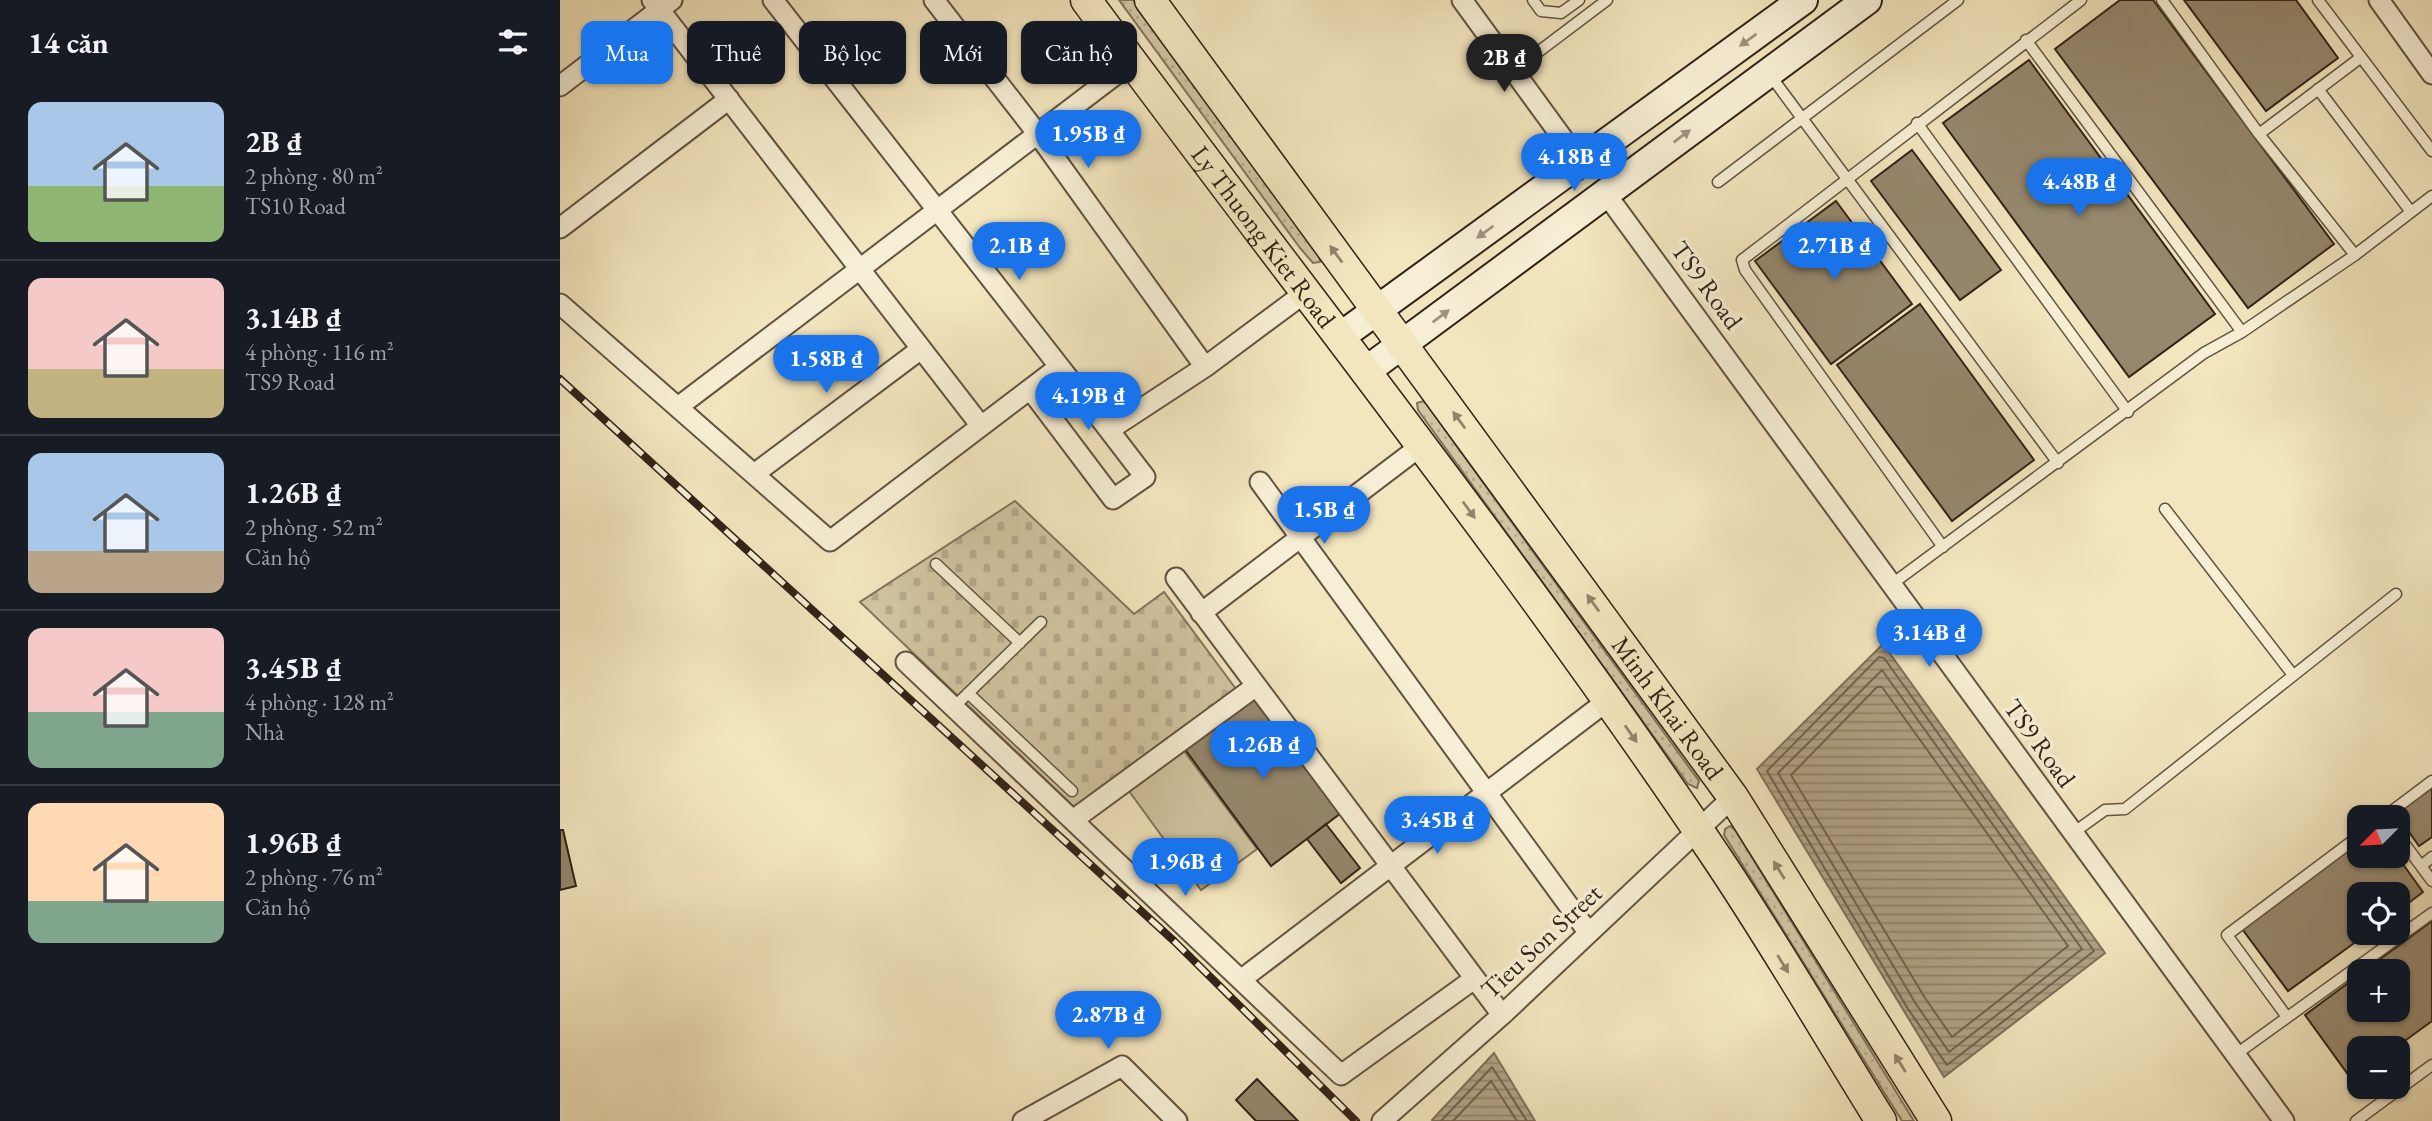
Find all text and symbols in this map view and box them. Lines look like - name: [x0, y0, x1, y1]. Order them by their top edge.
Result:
- chip: Mua: [581, 21, 673, 84]
- chip: Thuê: [687, 21, 785, 84]
- chip: Bộ lọc: [799, 21, 906, 84]
- chip: Mới: [920, 21, 1007, 84]
- chip: Căn hộ: [1021, 21, 1137, 84]
- text: 14 căn: [28, 23, 109, 62]
- icon: filters: [494, 23, 532, 61]
- one-way arrow: [1739, 33, 1757, 47]
- pin: 2B ₫: [1463, 34, 1545, 94]
- text: 2B ₫: [1482, 42, 1526, 72]
- pin: 1.95B ₫: [1023, 110, 1153, 170]
- text: 1.95B ₫: [1051, 118, 1125, 148]
- text: 2B ₫: [245, 122, 302, 161]
- one-way arrow: [1673, 129, 1691, 143]
- icon: home: [84, 130, 168, 214]
- pin: 4.18B ₫: [1509, 134, 1639, 193]
- street label: Ly Thuong Kiet Road: [1184, 139, 1344, 335]
- text: 4.18B ₫: [1537, 141, 1611, 171]
- pin: 4.48B ₫: [2014, 158, 2144, 218]
- text: 2 phòng · 80 m²: [245, 161, 383, 191]
- text: 4.48B ₫: [2042, 166, 2116, 196]
- text: TS10 Road: [245, 191, 346, 221]
- pin: 2.1B ₫: [962, 222, 1076, 282]
- pin: 2.71B ₫: [1769, 222, 1899, 282]
- one-way arrow: [1476, 224, 1494, 238]
- text: 2.1B ₫: [988, 230, 1050, 260]
- text: 2.71B ₫: [1797, 230, 1871, 260]
- street label: TS9 Road: [1663, 234, 1751, 337]
- one-way arrow: [1330, 245, 1344, 263]
- text: 3.14B ₫: [245, 298, 341, 337]
- icon: home: [84, 306, 168, 390]
- one-way arrow: [1431, 308, 1449, 323]
- pin: 1.58B ₫: [761, 336, 891, 395]
- text: 4 phòng · 116 m²: [245, 337, 394, 367]
- text: 1.58B ₫: [789, 343, 863, 373]
- text: TS9 Road: [245, 367, 335, 397]
- pin: 4.19B ₫: [1023, 372, 1153, 432]
- text: 4.19B ₫: [1051, 380, 1125, 410]
- one-way arrow: [1452, 410, 1466, 429]
- text: 1.26B ₫: [245, 473, 341, 512]
- icon: home: [84, 481, 168, 565]
- pin: 1.5B ₫: [1267, 486, 1381, 546]
- text: 1.5B ₫: [1293, 494, 1355, 524]
- one-way arrow: [1462, 501, 1476, 519]
- text: 2 phòng · 52 m²: [245, 512, 383, 542]
- text: Căn hộ: [245, 542, 310, 572]
- one-way arrow: [1586, 594, 1600, 612]
- pin: 3.14B ₫: [1864, 610, 1994, 669]
- text: 3.14B ₫: [1892, 617, 1966, 647]
- street label: Minh Khai Road: [1604, 629, 1732, 787]
- text: 3.45B ₫: [245, 648, 341, 687]
- icon: home: [84, 656, 168, 740]
- text: 4 phòng · 128 m²: [245, 687, 394, 717]
- street label: TS9 Road: [1996, 692, 2084, 795]
- text: Nhà: [245, 717, 284, 747]
- pin: 1.26B ₫: [1198, 722, 1328, 781]
- one-way arrow: [1624, 725, 1638, 743]
- text: 1.26B ₫: [1226, 729, 1300, 759]
- pin: 3.45B ₫: [1372, 796, 1502, 856]
- text: 3.45B ₫: [1400, 804, 1474, 834]
- north arrow: [2347, 805, 2410, 868]
- map controls: [2347, 805, 2410, 1099]
- text: 1.96B ₫: [245, 823, 341, 862]
- icon: home: [84, 831, 168, 915]
- pin: 1.96B ₫: [1120, 838, 1250, 898]
- text: 1.96B ₫: [1148, 846, 1222, 876]
- one-way arrow: [1773, 861, 1786, 880]
- text: 2 phòng · 76 m²: [245, 862, 383, 892]
- street label: Tieu Son Street: [1473, 876, 1609, 1006]
- button: locate: [2347, 882, 2410, 945]
- text: Căn hộ: [245, 892, 310, 922]
- one-way arrow: [1777, 955, 1790, 974]
- button: +: [2347, 959, 2410, 1022]
- pin: 2.87B ₫: [1043, 992, 1173, 1051]
- text: 2.87B ₫: [1071, 999, 1145, 1029]
- button: −: [2347, 1036, 2410, 1099]
- one-way arrow: [1893, 1054, 1906, 1073]

